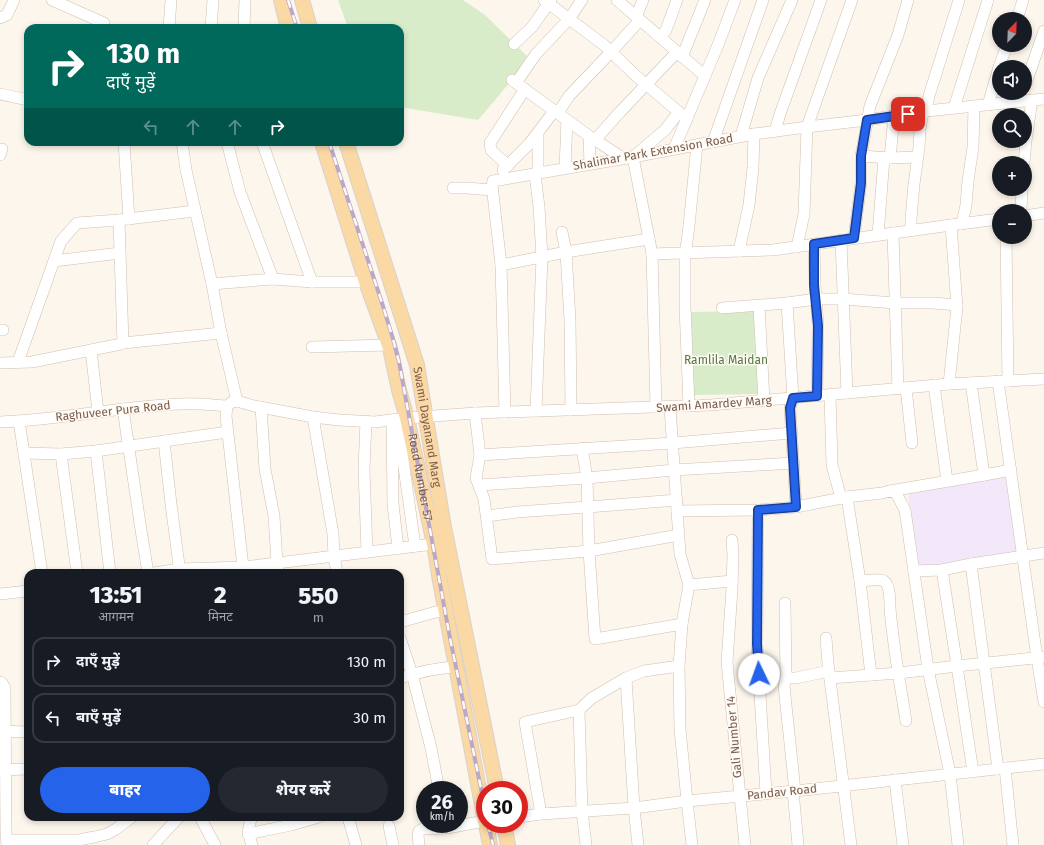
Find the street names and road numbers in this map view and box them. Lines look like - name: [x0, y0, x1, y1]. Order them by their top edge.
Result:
- street label: Shalimar Park Extension Road: [572, 131, 734, 173]
- street label: Swami Dayanand Marg: [410, 366, 444, 489]
- street label: Swami Amardev Marg: [656, 393, 773, 415]
- street label: Raghuveer Pura Road: [55, 398, 171, 424]
- street label: Road Number 57: [405, 432, 435, 522]
- street label: Gali Number 14: [723, 695, 745, 779]
- street label: Pandav Road: [746, 781, 818, 803]

